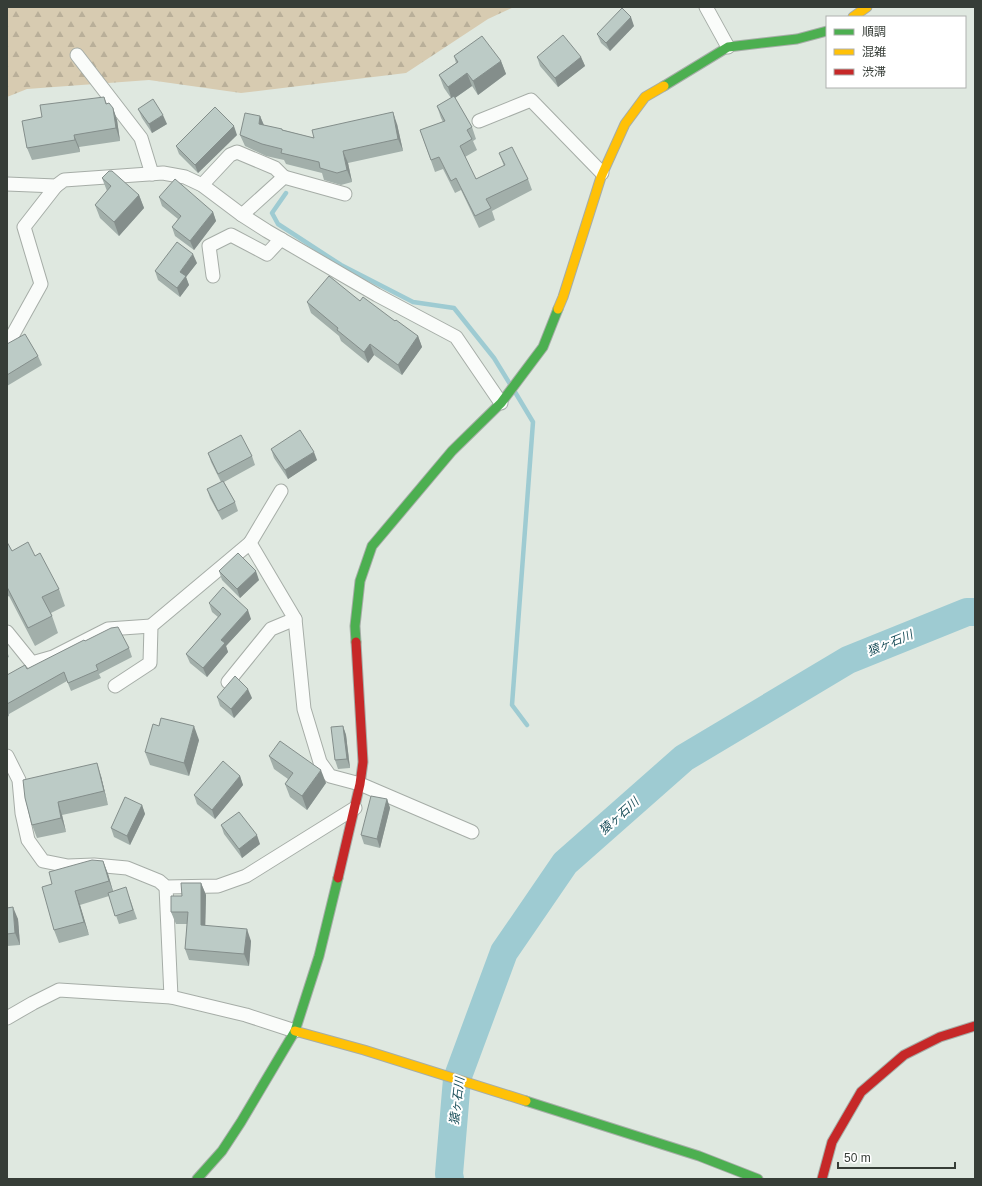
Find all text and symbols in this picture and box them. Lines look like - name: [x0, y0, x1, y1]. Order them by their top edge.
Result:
- legend: [826, 16, 966, 88]
- text: 順調: [862, 25, 886, 39]
- text: 混雑: [862, 45, 886, 59]
- text: 渋滞: [862, 65, 886, 79]
- water label: 猿ヶ石川: [865, 627, 917, 658]
- water label: 猿ヶ石川: [596, 793, 643, 837]
- water label: 猿ヶ石川: [447, 1074, 467, 1126]
- scale bar: [838, 1144, 955, 1170]
- text: 50 m: [844, 1151, 871, 1165]

